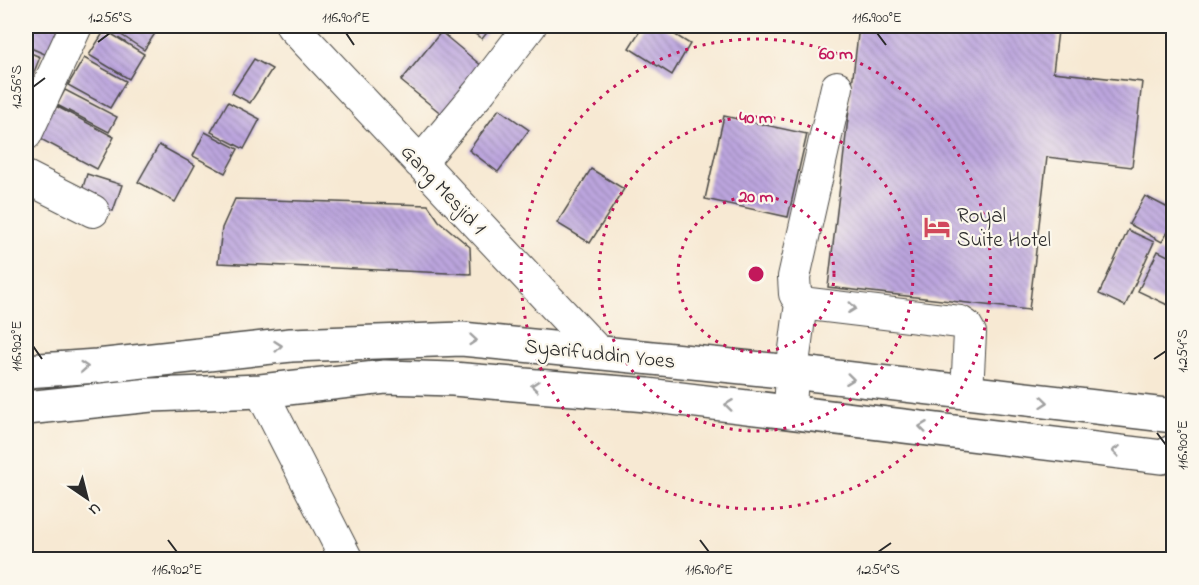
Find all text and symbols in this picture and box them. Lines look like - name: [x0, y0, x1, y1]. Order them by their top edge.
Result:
- text: 1.256°S: [88, 7, 132, 29]
- text: 116.901°E: [322, 7, 370, 29]
- text: 116.900°E: [852, 7, 902, 29]
- text: 60 m: [819, 42, 853, 68]
- text: 1.256°S: [6, 65, 28, 109]
- text: 40 m: [739, 106, 773, 132]
- street label: Gang Mesjid 1: [391, 138, 493, 244]
- text: 20 m: [737, 185, 774, 211]
- place label: Royal Suite Hotel: [957, 202, 1051, 256]
- hotel icon: Royal Suite Hotel: [922, 212, 952, 242]
- centre of rings: [746, 264, 766, 284]
- one-way arrow: [847, 302, 856, 314]
- text: 116.902°E: [6, 321, 28, 371]
- text: 1.254°S: [1172, 329, 1194, 373]
- street label: Syarifuddin Yoes: [523, 332, 677, 380]
- one-way arrow: [468, 333, 477, 346]
- one-way arrow: [273, 341, 282, 353]
- one-way arrow: [79, 360, 88, 373]
- one-way arrow: [846, 372, 855, 385]
- one-way arrow: [531, 379, 540, 392]
- one-way arrow: [1039, 395, 1049, 407]
- one-way arrow: [725, 399, 734, 411]
- text: 116.900°E: [1172, 420, 1194, 470]
- one-way arrow: [918, 422, 927, 434]
- one-way arrow: [1112, 445, 1121, 458]
- north arrow: [57, 468, 117, 528]
- text: U: [83, 496, 105, 521]
- text: 116.902°E: [152, 559, 202, 581]
- text: 116.901°E: [685, 559, 733, 581]
- text: 1.254°S: [856, 559, 900, 581]

